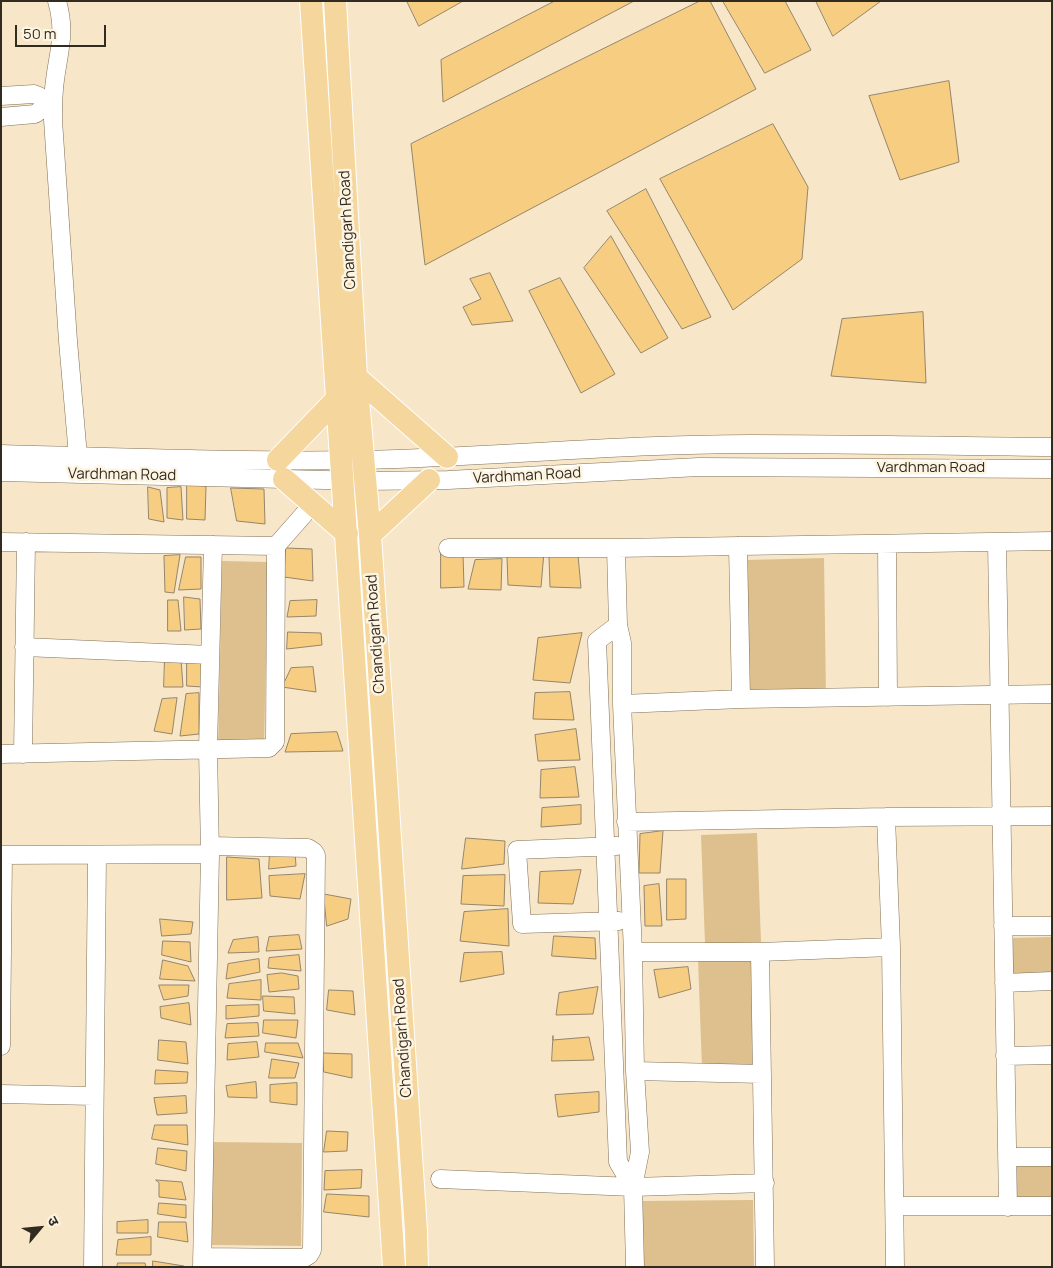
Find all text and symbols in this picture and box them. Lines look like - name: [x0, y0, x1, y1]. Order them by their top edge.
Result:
- scale bar: [18, 15, 109, 47]
- text: 50 m: [23, 23, 57, 44]
- street label: Chandigarh Road: [336, 170, 360, 290]
- street label: Vardhman Road: [877, 459, 985, 477]
- street label: Vardhman Road: [472, 464, 582, 488]
- street label: Vardhman Road: [68, 465, 176, 485]
- street label: Chandigarh Road: [363, 574, 389, 694]
- street label: Chandigarh Road: [390, 978, 416, 1098]
- north arrow: [15, 1203, 65, 1253]
- text: उ: [43, 1213, 64, 1229]

